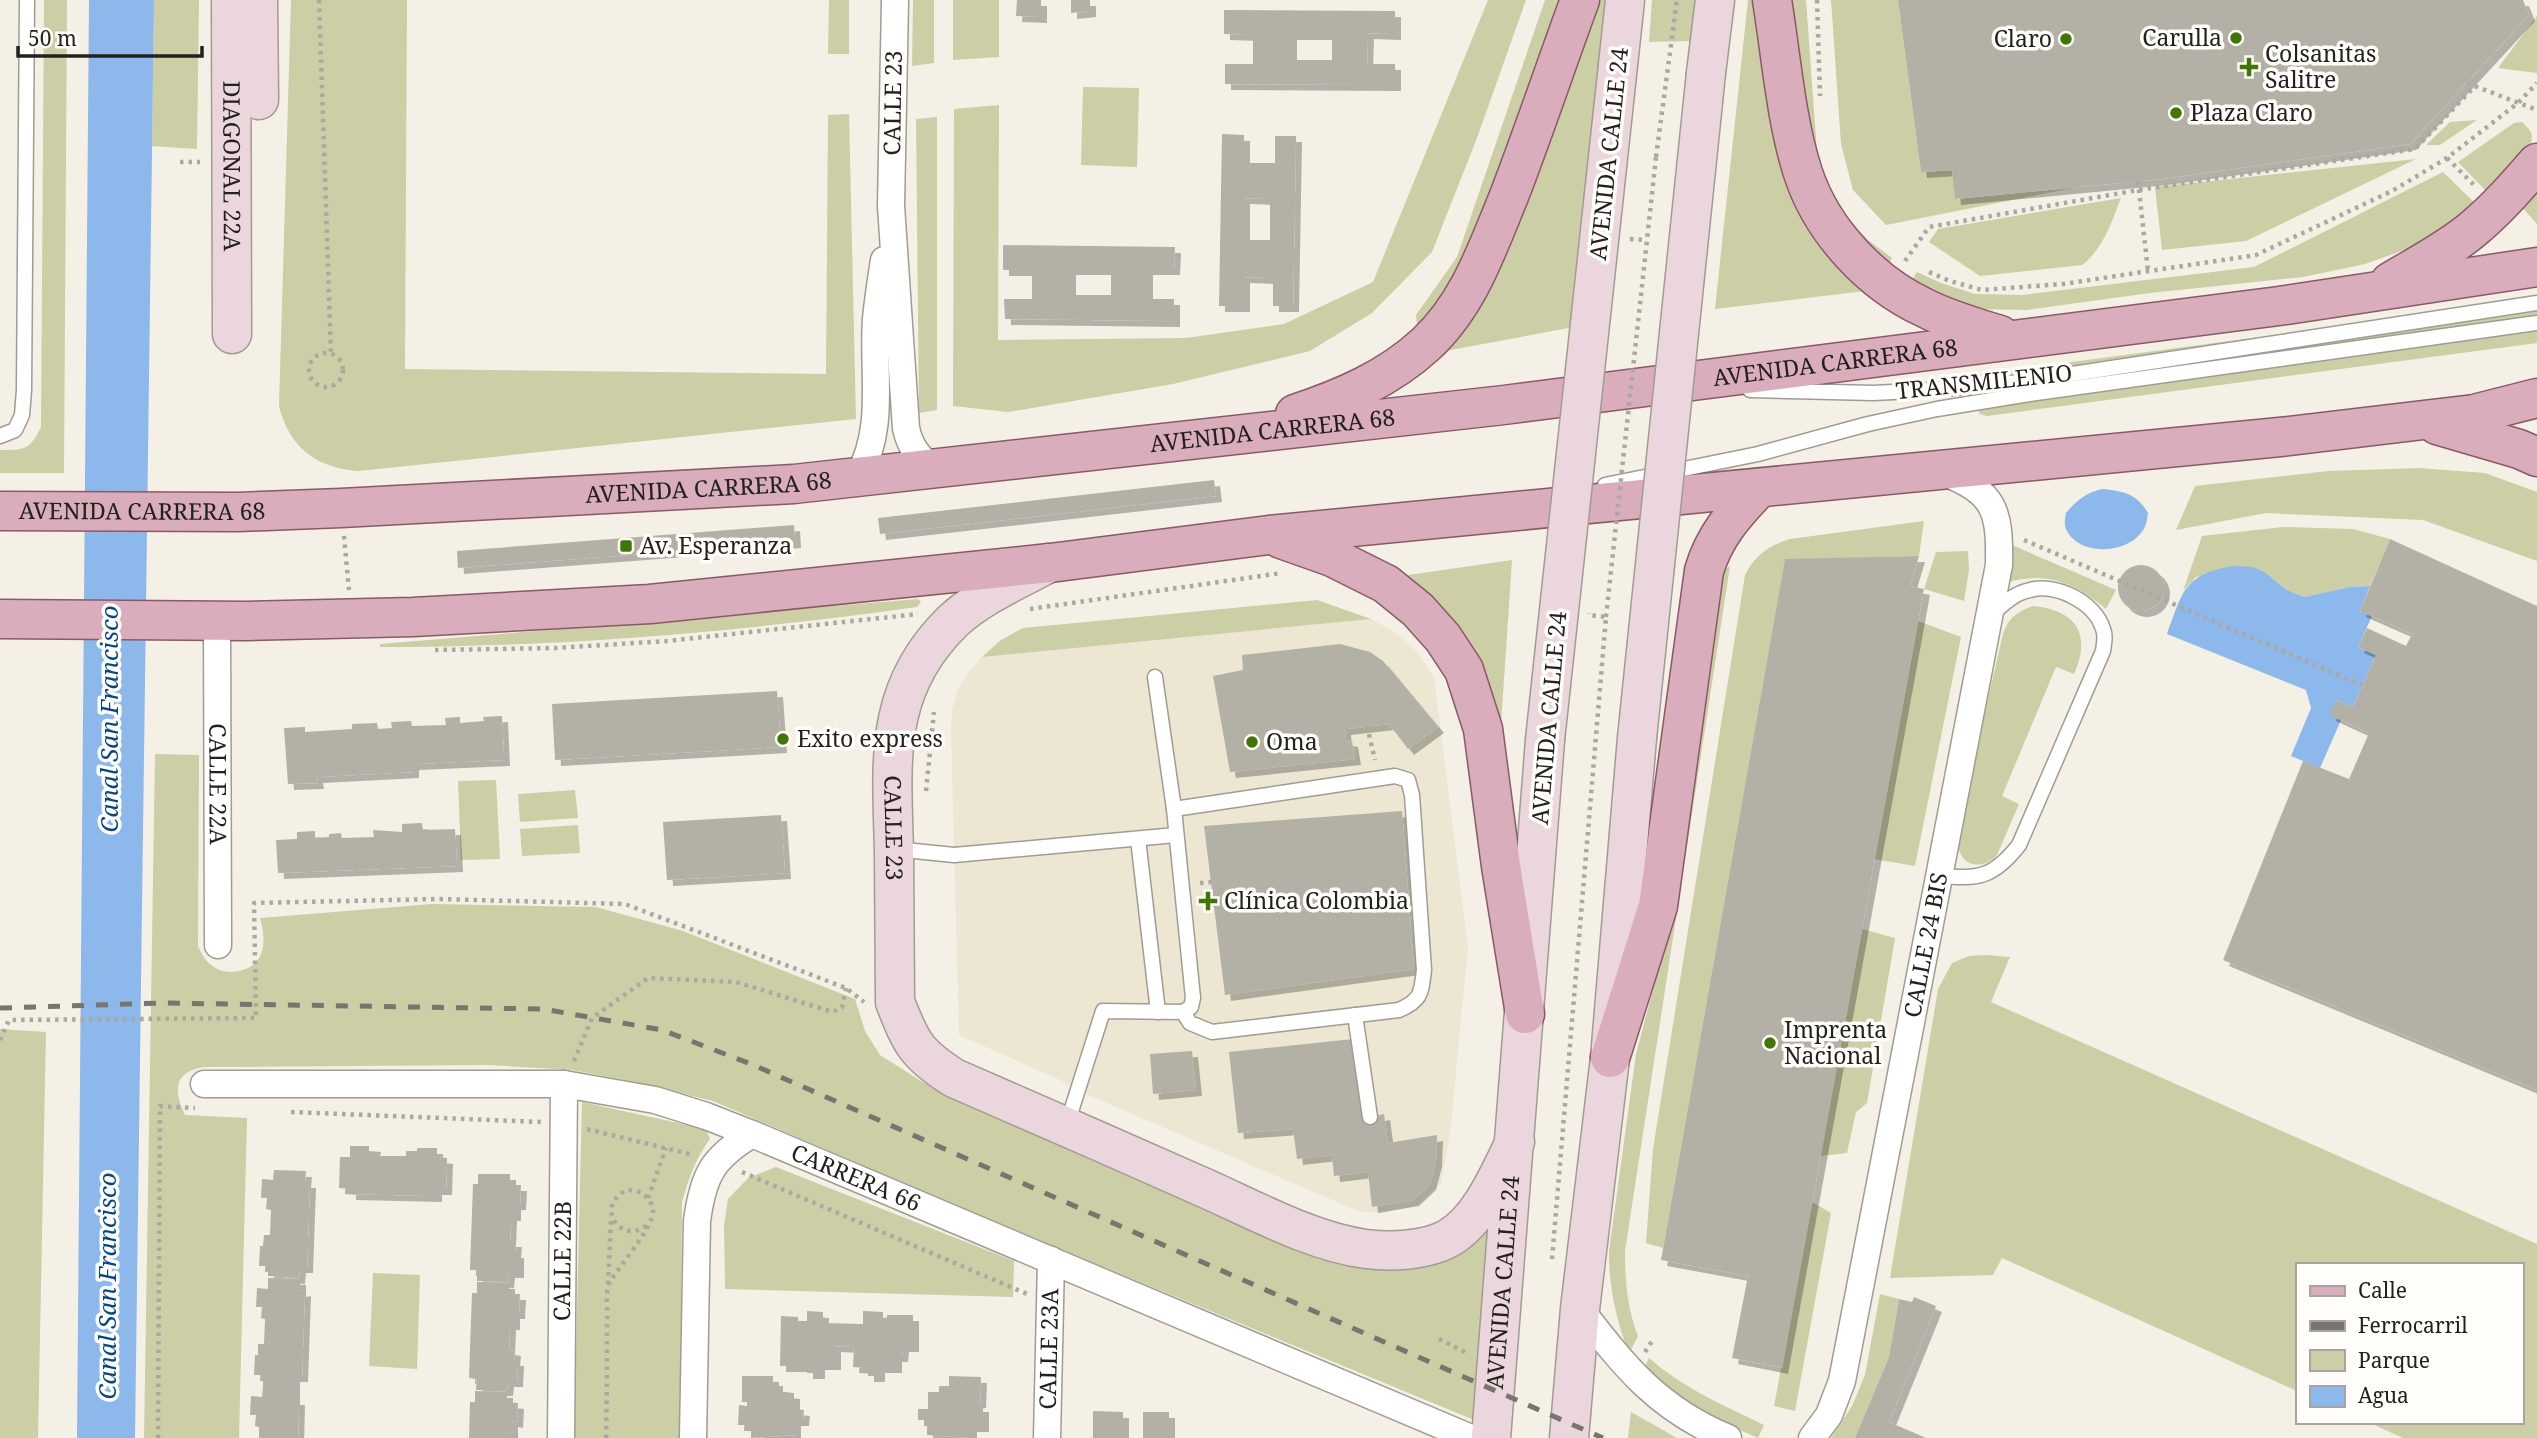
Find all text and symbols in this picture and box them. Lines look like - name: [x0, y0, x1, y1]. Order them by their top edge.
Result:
- scale bar: [18, 14, 201, 58]
- place label: Carulla: [2142, 21, 2222, 53]
- place label: Claro: [1994, 22, 2052, 54]
- text: 50 m: [28, 24, 77, 52]
- marker: Carulla: [2228, 30, 2244, 46]
- marker: Claro: [2058, 31, 2074, 47]
- place label: Colsanitas Salitre: [2265, 37, 2376, 95]
- street label: AVENIDA CALLE 24: [1581, 46, 1635, 262]
- street label: CALLE 23: [875, 50, 909, 156]
- marker: Colsanitas Salitre: [2239, 57, 2259, 77]
- street label: DIAGONAL 22A: [216, 81, 249, 252]
- place label: Plaza Claro: [2190, 96, 2313, 128]
- marker: Plaza Claro: [2168, 105, 2184, 121]
- street label: AVENIDA CARRERA 68: [1711, 330, 1959, 393]
- street label: TRANSMILENIO: [1894, 356, 2074, 406]
- street label: AVENIDA CARRERA 68: [1148, 400, 1397, 459]
- street label: AVENIDA CARRERA 68: [584, 463, 833, 510]
- street label: AVENIDA CARRERA 68: [19, 494, 266, 527]
- place label: Av. Esperanza: [640, 529, 792, 561]
- marker: Av. Esperanza: [618, 538, 634, 554]
- water label: Canal San Francisco: [92, 605, 125, 833]
- street label: AVENIDA CALLE 24: [1523, 610, 1573, 826]
- place label: Exito express: [797, 722, 943, 754]
- street label: CALLE 22A: [202, 723, 235, 845]
- place label: Oma: [1266, 725, 1318, 757]
- marker: Exito express: [775, 731, 791, 747]
- marker: Oma: [1244, 734, 1260, 750]
- street label: CALLE 23: [877, 775, 911, 881]
- street label: CALLE 24 BIS: [1895, 870, 1955, 1020]
- place label: Clínica Colombia: [1224, 884, 1409, 916]
- marker: Clínica Colombia: [1198, 891, 1218, 911]
- place label: Imprenta Nacional: [1784, 1013, 1887, 1071]
- marker: Imprenta Nacional: [1762, 1035, 1778, 1051]
- street label: CARRERA 66: [787, 1135, 926, 1219]
- water label: Canal San Francisco: [90, 1172, 123, 1400]
- street label: AVENIDA CALLE 24: [1478, 1174, 1526, 1390]
- street label: CALLE 22B: [545, 1201, 578, 1321]
- legend: [2296, 1263, 2523, 1424]
- text: Calle: [2358, 1276, 2407, 1304]
- street label: CALLE 23A: [1031, 1287, 1065, 1410]
- text: Ferrocarril: [2358, 1311, 2468, 1339]
- text: Parque: [2358, 1346, 2430, 1374]
- text: Agua: [2358, 1381, 2409, 1409]

